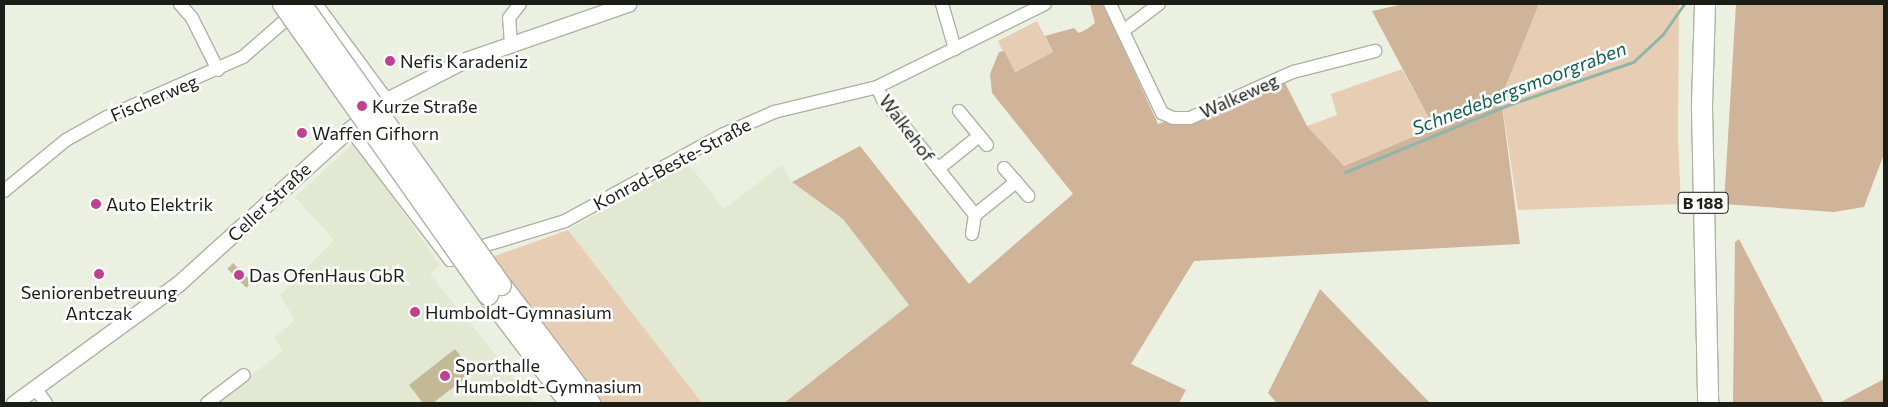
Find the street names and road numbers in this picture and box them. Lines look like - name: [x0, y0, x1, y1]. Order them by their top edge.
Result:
- street label: Walkeweg: [1197, 69, 1281, 123]
- street label: Fischerweg: [107, 70, 201, 126]
- street label: Walkehof: [875, 90, 939, 166]
- street label: Konrad-Beste-Straße: [590, 113, 754, 215]
- street label: Celler Straße: [223, 158, 315, 246]
- road number: B 188: [1677, 190, 1729, 217]

